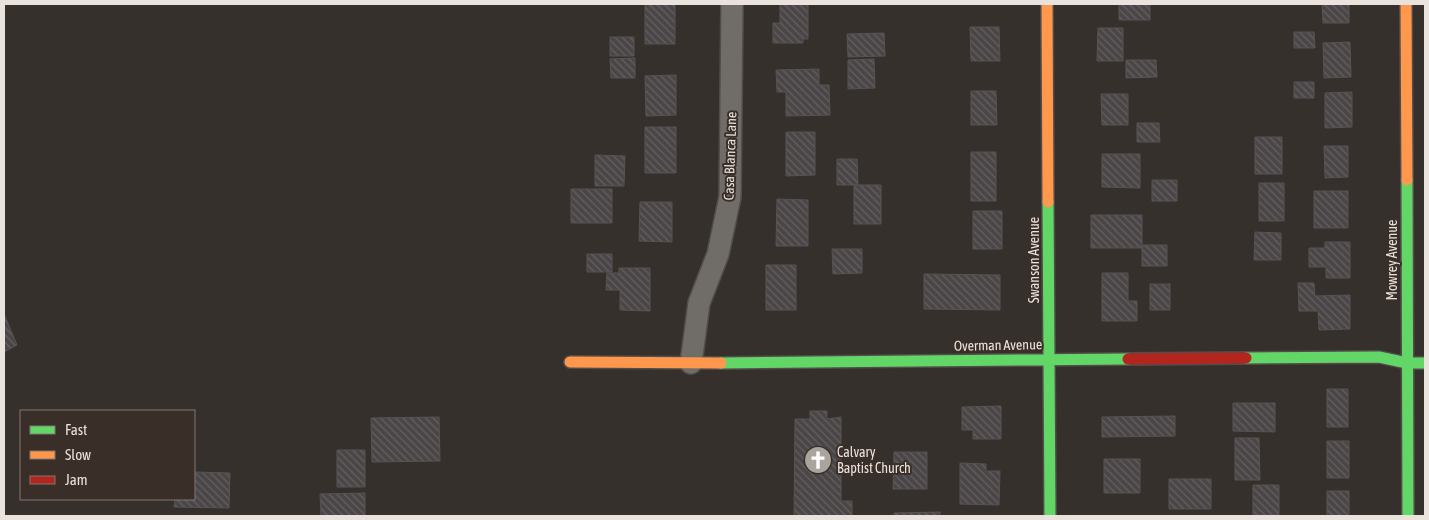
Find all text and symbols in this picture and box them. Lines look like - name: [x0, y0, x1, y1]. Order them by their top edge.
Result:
- street label: Casa Blanca Lane: [720, 111, 740, 201]
- street label: Swanson Avenue: [1026, 217, 1042, 303]
- street label: Mowrey Avenue: [1384, 220, 1400, 300]
- street label: Overman Avenue: [954, 336, 1042, 354]
- legend: [20, 410, 195, 500]
- text: Fast: [65, 421, 87, 438]
- place label: Calvary Baptist Church: [837, 444, 911, 476]
- church icon: Calvary Baptist Church: [803, 445, 833, 475]
- text: Slow: [65, 446, 91, 463]
- text: Jam: [65, 471, 88, 488]

